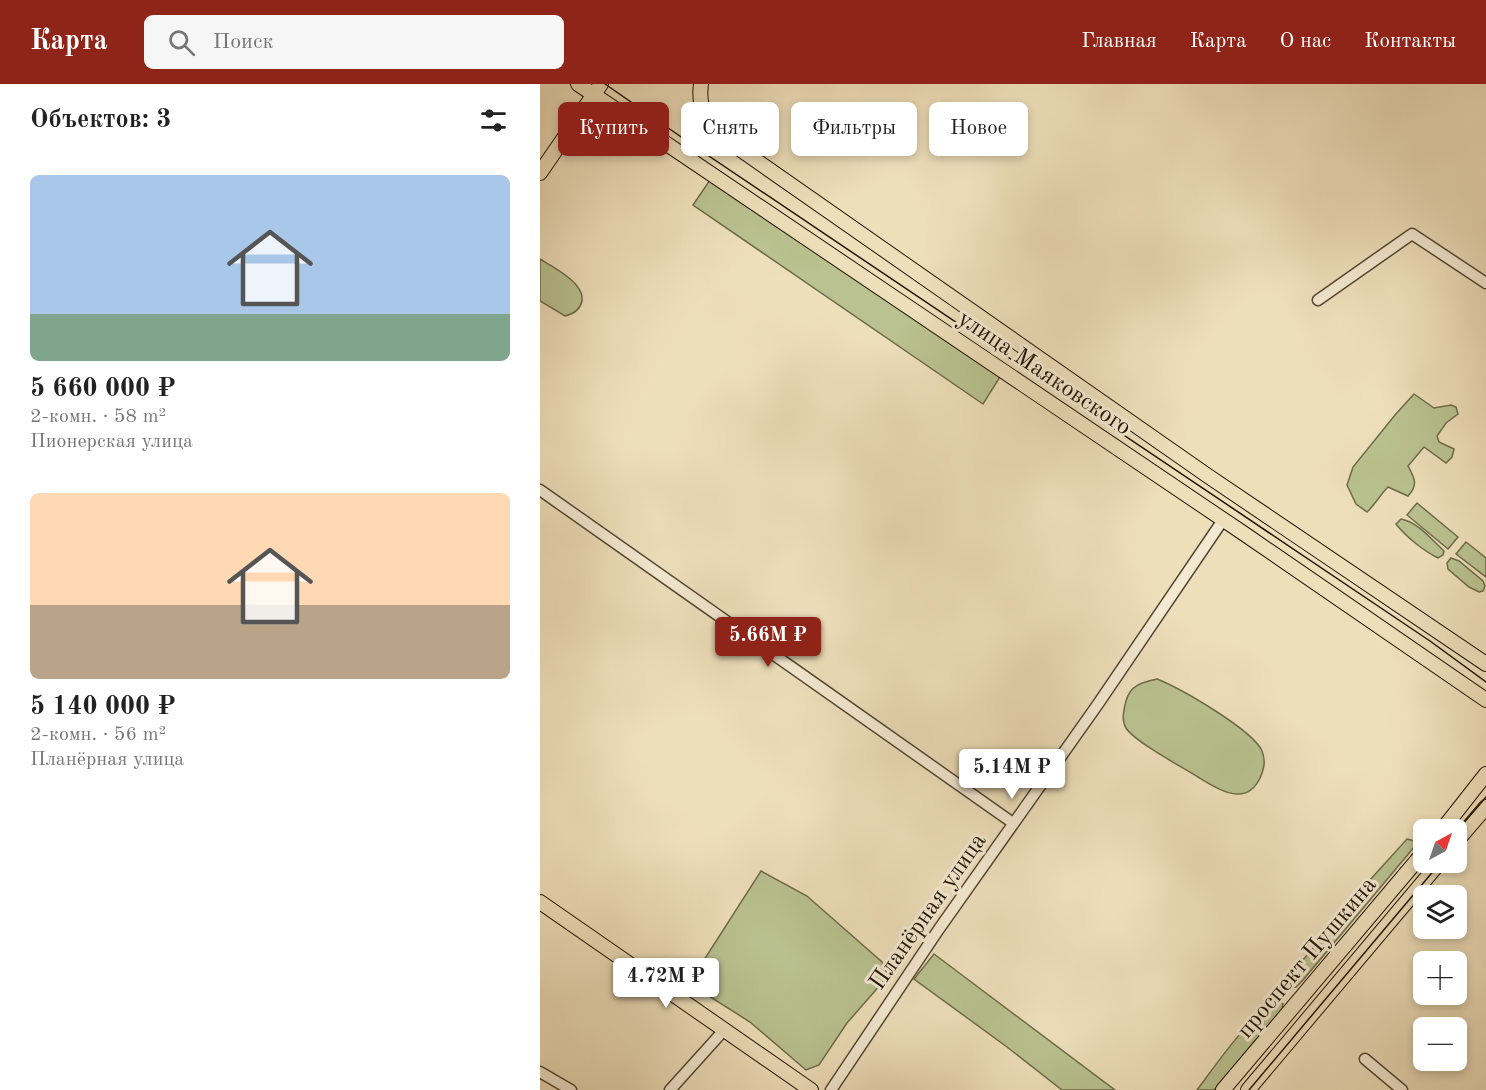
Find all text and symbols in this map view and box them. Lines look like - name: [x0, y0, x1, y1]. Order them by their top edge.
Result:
- search box: [144, 15, 564, 69]
- icon: search: [165, 26, 198, 59]
- text: Карта: [30, 28, 108, 56]
- text: Поиск: [213, 31, 274, 53]
- text: Главная: [1081, 31, 1157, 52]
- text: Карта: [1190, 31, 1247, 52]
- text: О нас: [1280, 31, 1331, 52]
- text: Контакты: [1364, 31, 1456, 52]
- chip: Купить: [558, 102, 669, 156]
- chip: Снять: [681, 102, 779, 156]
- chip: Фильтры: [791, 102, 917, 156]
- chip: Новое: [929, 102, 1028, 156]
- icon: filters: [477, 104, 510, 137]
- text: Объектов: 3: [30, 107, 171, 133]
- icon: home: [216, 214, 324, 322]
- street label: улица Маяковского: [953, 307, 1135, 441]
- text: 5 660 000 ₽: [30, 376, 176, 402]
- text: 2-комн. · 58 m²: [30, 407, 166, 427]
- text: Пионерская улица: [30, 432, 193, 452]
- icon: home: [216, 532, 324, 640]
- pin: 5.66M ₽: [713, 617, 823, 668]
- text: 5.66M ₽: [729, 626, 807, 646]
- text: 5 140 000 ₽: [30, 694, 176, 720]
- text: 2-комн. · 56 m²: [30, 725, 166, 745]
- pin: 5.14M ₽: [957, 749, 1067, 800]
- text: Планёрная улица: [30, 750, 184, 770]
- text: 5.14M ₽: [973, 758, 1051, 778]
- north arrow: [1413, 819, 1467, 873]
- map controls: [1413, 819, 1467, 1071]
- street label: Планёрная улица: [866, 829, 992, 995]
- street label: проспект Пушкина: [1233, 873, 1382, 1043]
- button: layers: [1413, 885, 1467, 939]
- button: +: [1413, 951, 1467, 1005]
- pin: 4.72M ₽: [611, 958, 721, 1009]
- text: 4.72M ₽: [627, 967, 705, 987]
- button: −: [1413, 1017, 1467, 1071]

